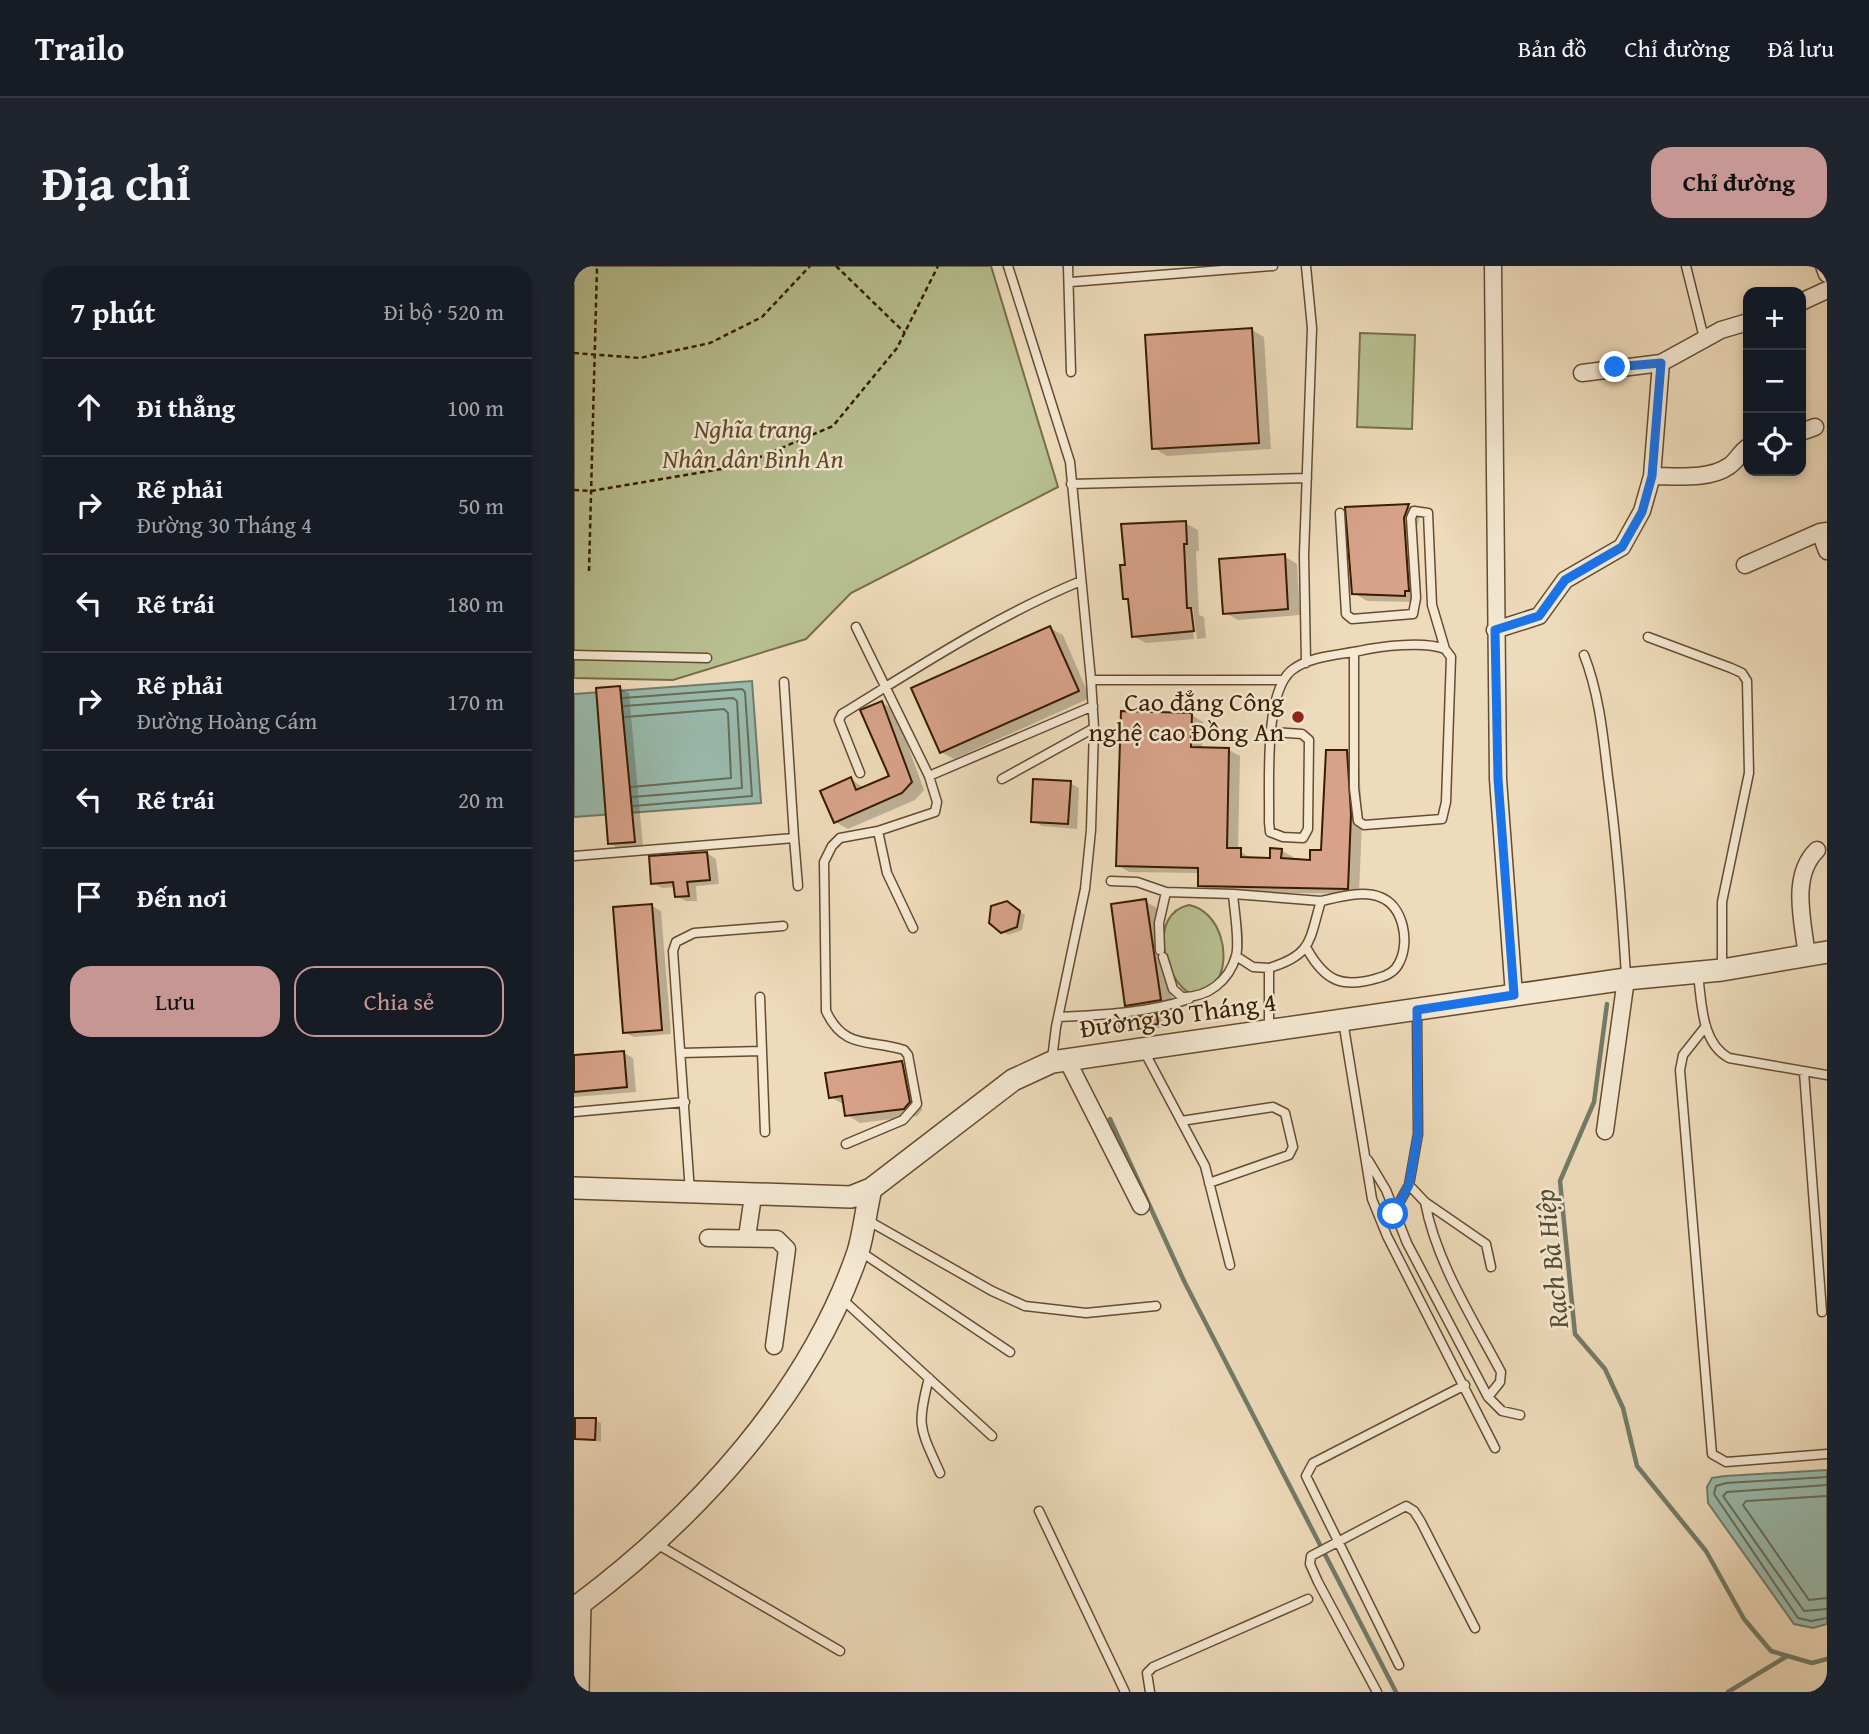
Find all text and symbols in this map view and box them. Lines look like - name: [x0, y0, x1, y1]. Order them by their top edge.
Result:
- text: Trailo: [35, 24, 124, 72]
- text: Bản đồ: [1518, 31, 1587, 66]
- text: Chỉ đường: [1625, 31, 1730, 66]
- text: Đã lưu: [1768, 31, 1834, 66]
- text: Địa chỉ: [42, 146, 191, 218]
- button: Chỉ đường: [1651, 147, 1827, 218]
- map controls: [1743, 287, 1806, 476]
- button: +: [1743, 287, 1806, 350]
- text: 7 phút: [70, 290, 156, 334]
- text: Đi bộ · 520 m: [384, 295, 504, 328]
- button: −: [1743, 350, 1806, 413]
- route end: [1599, 351, 1630, 382]
- icon: ahead: [70, 388, 108, 426]
- text: Đi thẳng: [137, 388, 235, 427]
- text: 100 m: [447, 391, 504, 424]
- park label: Nghĩa trang Nhân dân Bình An: [661, 409, 844, 478]
- button: locate: [1743, 413, 1806, 476]
- text: Rẽ phải: [137, 469, 223, 508]
- icon: right: [70, 486, 108, 524]
- text: 50 m: [458, 489, 504, 522]
- text: Đường 30 Tháng 4: [137, 508, 312, 541]
- icon: left: [70, 584, 108, 622]
- text: Rẽ trái: [137, 584, 215, 623]
- text: 180 m: [447, 587, 504, 620]
- text: Rẽ phải: [137, 665, 223, 704]
- icon: right: [70, 682, 108, 720]
- place label: Cao đẳng Công nghệ cao Đồng An: [1088, 682, 1284, 751]
- text: 170 m: [447, 685, 504, 718]
- text: Đường Hoàng Cám: [137, 704, 317, 737]
- marker: Cao đẳng Công nghệ cao Đồng An: [1290, 709, 1306, 725]
- icon: left: [70, 780, 108, 818]
- text: Rẽ trái: [137, 780, 215, 819]
- text: 20 m: [458, 783, 504, 816]
- icon: arrive: [70, 878, 108, 916]
- text: Đến nơi: [137, 878, 227, 917]
- button: Lưu: [70, 966, 280, 1037]
- button: Chia sẻ: [294, 966, 504, 1037]
- street label: Đường 30 Tháng 4: [1077, 981, 1279, 1048]
- water label: Rạch Bà Hiệp: [1523, 1187, 1578, 1332]
- route start: [1377, 1198, 1408, 1229]

